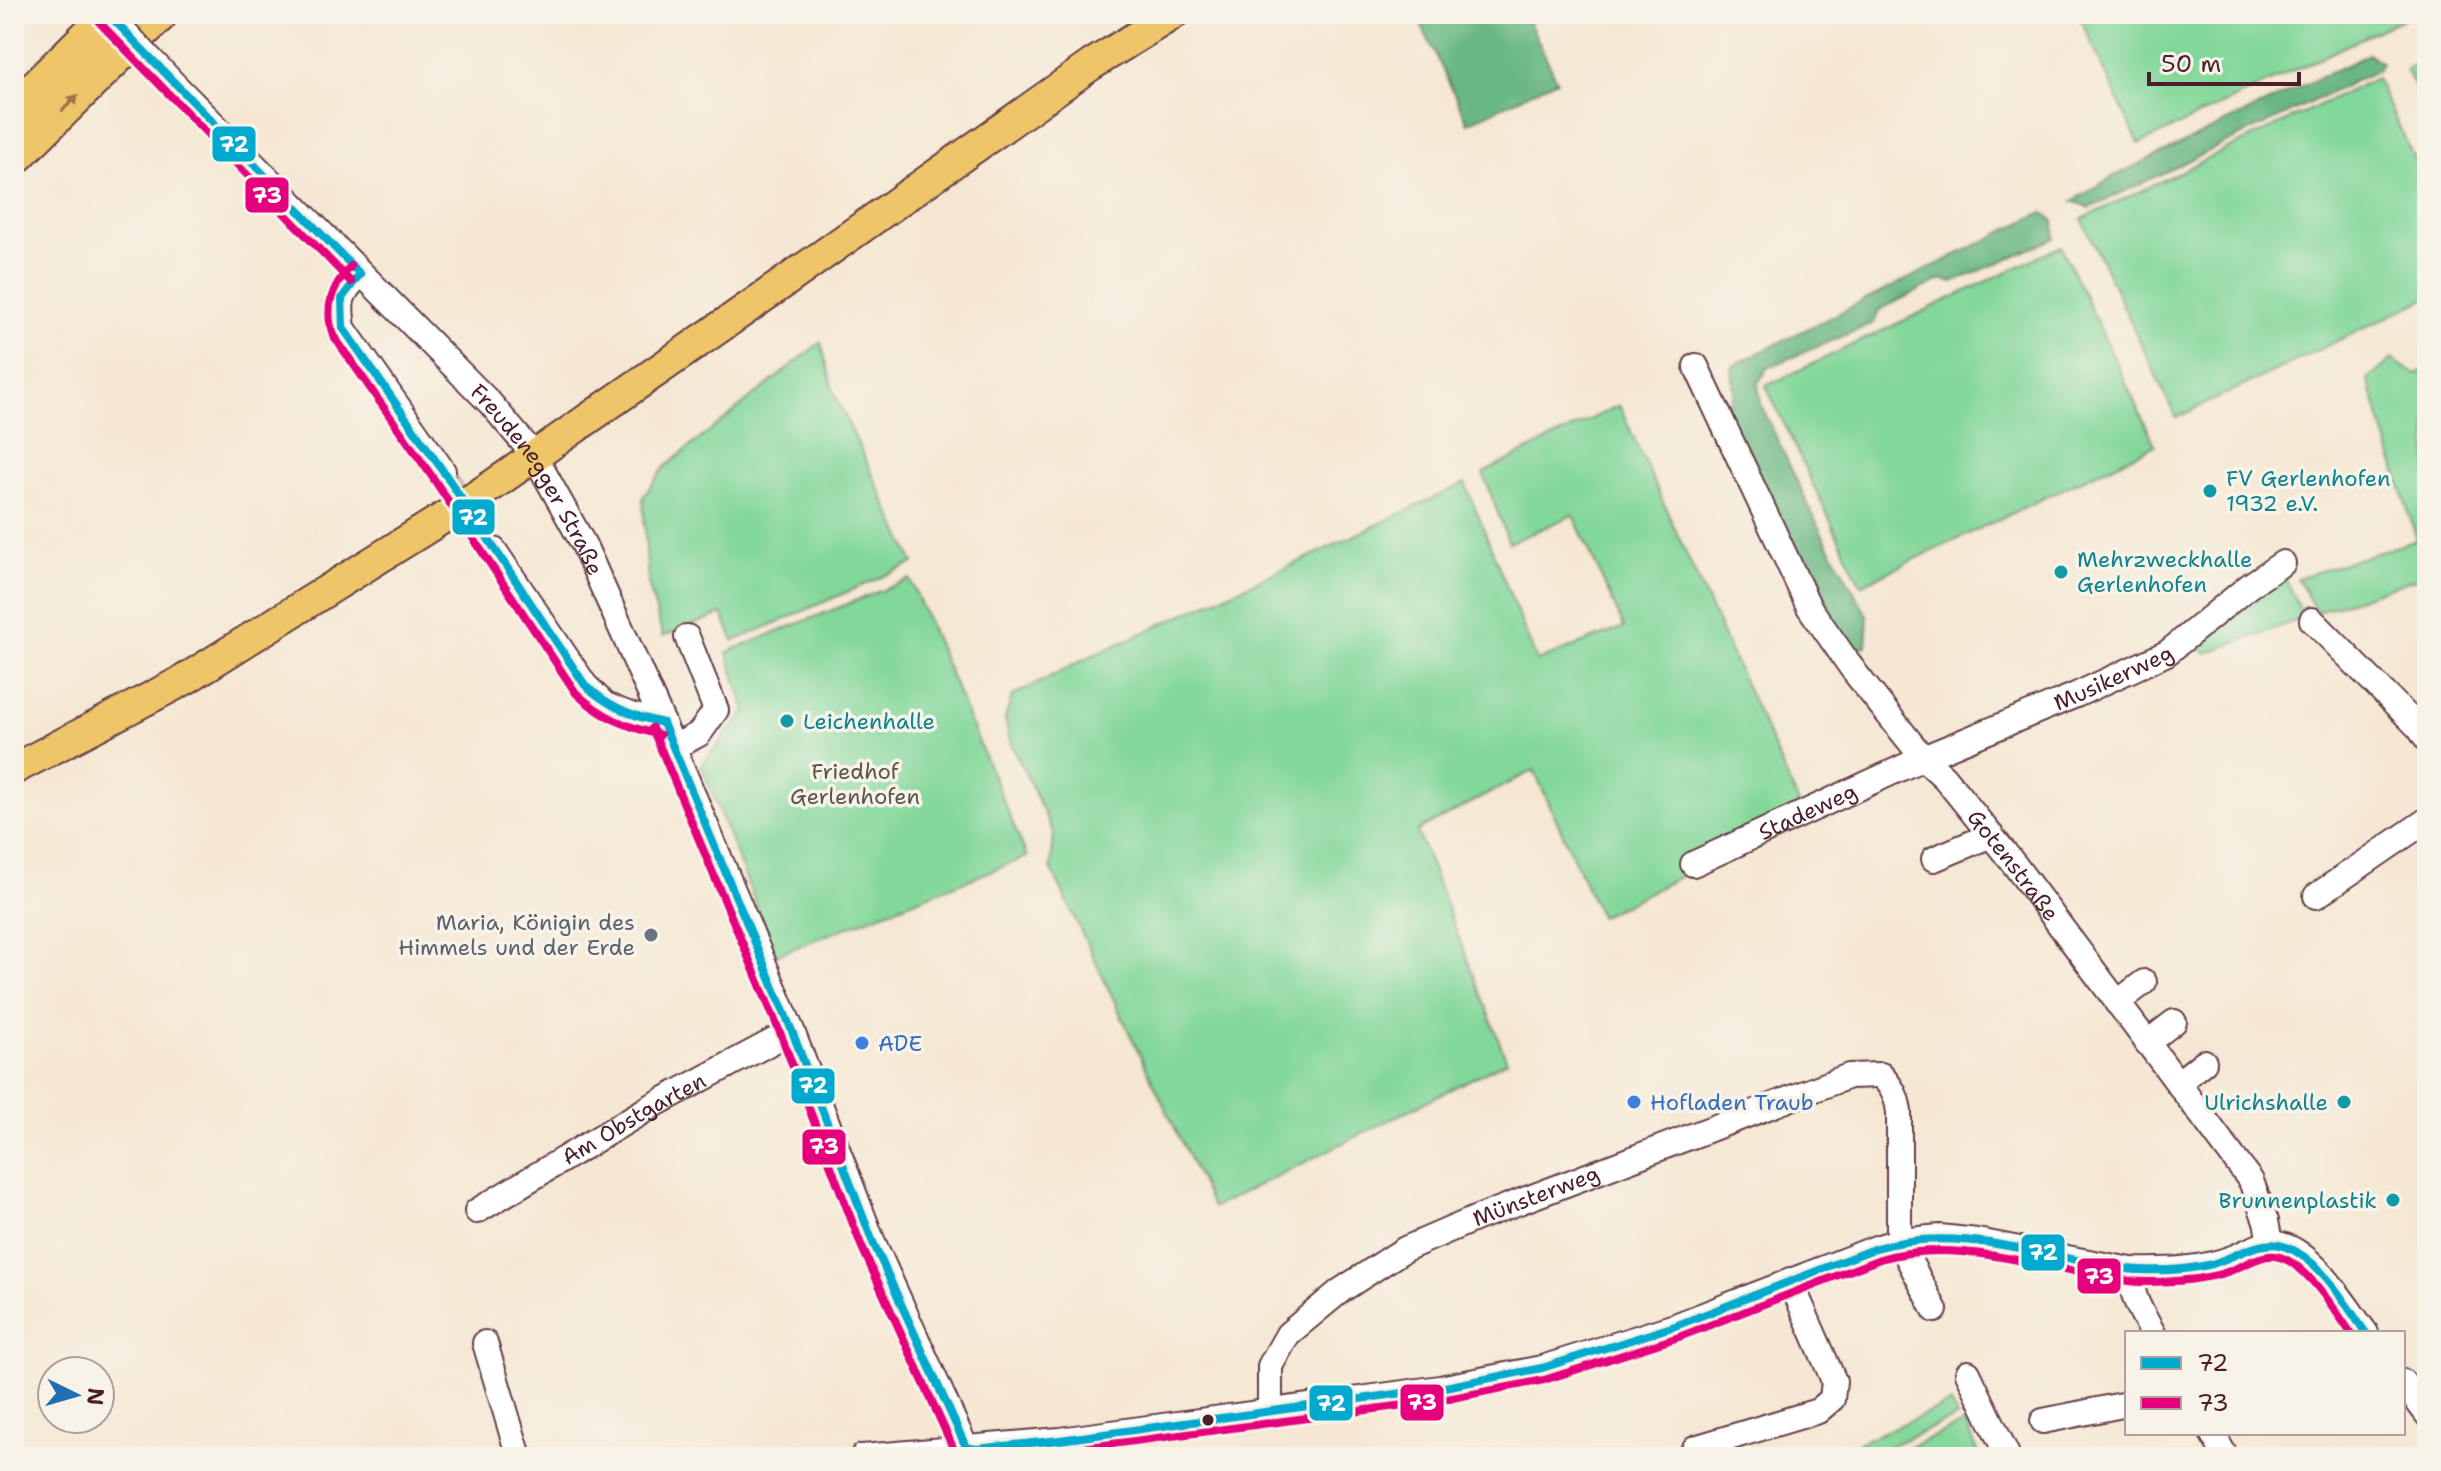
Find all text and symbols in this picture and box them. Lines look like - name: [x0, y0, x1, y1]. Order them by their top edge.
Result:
- scale bar: [2149, 36, 2299, 86]
- text: 50 m: [2161, 48, 2221, 80]
- one-way arrow: [60, 94, 78, 113]
- line badge: 72: [211, 125, 257, 163]
- text: 72: [219, 130, 249, 159]
- line badge: 73: [244, 176, 290, 214]
- text: 73: [252, 181, 282, 210]
- street label: Freudenegger Straße: [464, 378, 610, 580]
- place label: FV Gerlenhofen 1932 e.V.: [2226, 464, 2390, 518]
- marker: FV Gerlenhofen 1932 e.V.: [2201, 482, 2219, 500]
- line badge: 72: [451, 498, 496, 536]
- text: 72: [458, 503, 488, 532]
- place label: Mehrzweckhalle Gerlenhofen: [2077, 545, 2252, 599]
- marker: Mehrzweckhalle Gerlenhofen: [2052, 563, 2070, 581]
- street label: Musikerweg: [2050, 638, 2178, 718]
- place label: Leichenhalle: [803, 707, 935, 736]
- marker: Leichenhalle: [778, 712, 796, 730]
- park label: Friedhof Gerlenhofen: [790, 757, 920, 811]
- street label: Stadeweg: [1754, 777, 1861, 847]
- street label: Gotenstraße: [1961, 804, 2066, 927]
- place label: Maria, Königin des Himmels und der Erde: [398, 908, 635, 962]
- marker: Maria, Königin des Himmels und der Erde: [642, 926, 660, 944]
- place label: ADE: [878, 1029, 922, 1058]
- marker: ADE: [853, 1034, 871, 1052]
- street label: Am Obstgarten: [557, 1066, 711, 1172]
- line badge: 72: [790, 1067, 836, 1105]
- text: 72: [798, 1071, 828, 1100]
- place label: Hofladen Traub: [1650, 1088, 1814, 1117]
- place label: Ulrichshalle: [2204, 1088, 2328, 1117]
- marker: Hofladen Traub: [1625, 1093, 1643, 1111]
- marker: Ulrichshalle: [2335, 1093, 2353, 1111]
- line badge: 73: [801, 1128, 847, 1166]
- text: 73: [809, 1132, 839, 1161]
- street label: Münsterweg: [1469, 1159, 1603, 1233]
- place label: Brunnenplastik: [2219, 1186, 2377, 1215]
- marker: Brunnenplastik: [2384, 1191, 2402, 1209]
- line badge: 72: [2020, 1233, 2066, 1272]
- text: 72: [2028, 1238, 2058, 1267]
- line badge: 73: [2076, 1257, 2122, 1295]
- text: 73: [2084, 1262, 2114, 1291]
- legend: [2125, 1331, 2405, 1435]
- text: 72: [2197, 1347, 2229, 1379]
- north arrow: [36, 1355, 116, 1435]
- line badge: 73: [1399, 1383, 1445, 1422]
- line badge: 72: [1308, 1384, 1354, 1422]
- text: N: [80, 1387, 111, 1407]
- text: 73: [2197, 1387, 2229, 1419]
- text: 73: [1407, 1388, 1437, 1417]
- text: 72: [1316, 1389, 1346, 1418]
- unlabelled marker: [1200, 1412, 1216, 1428]

